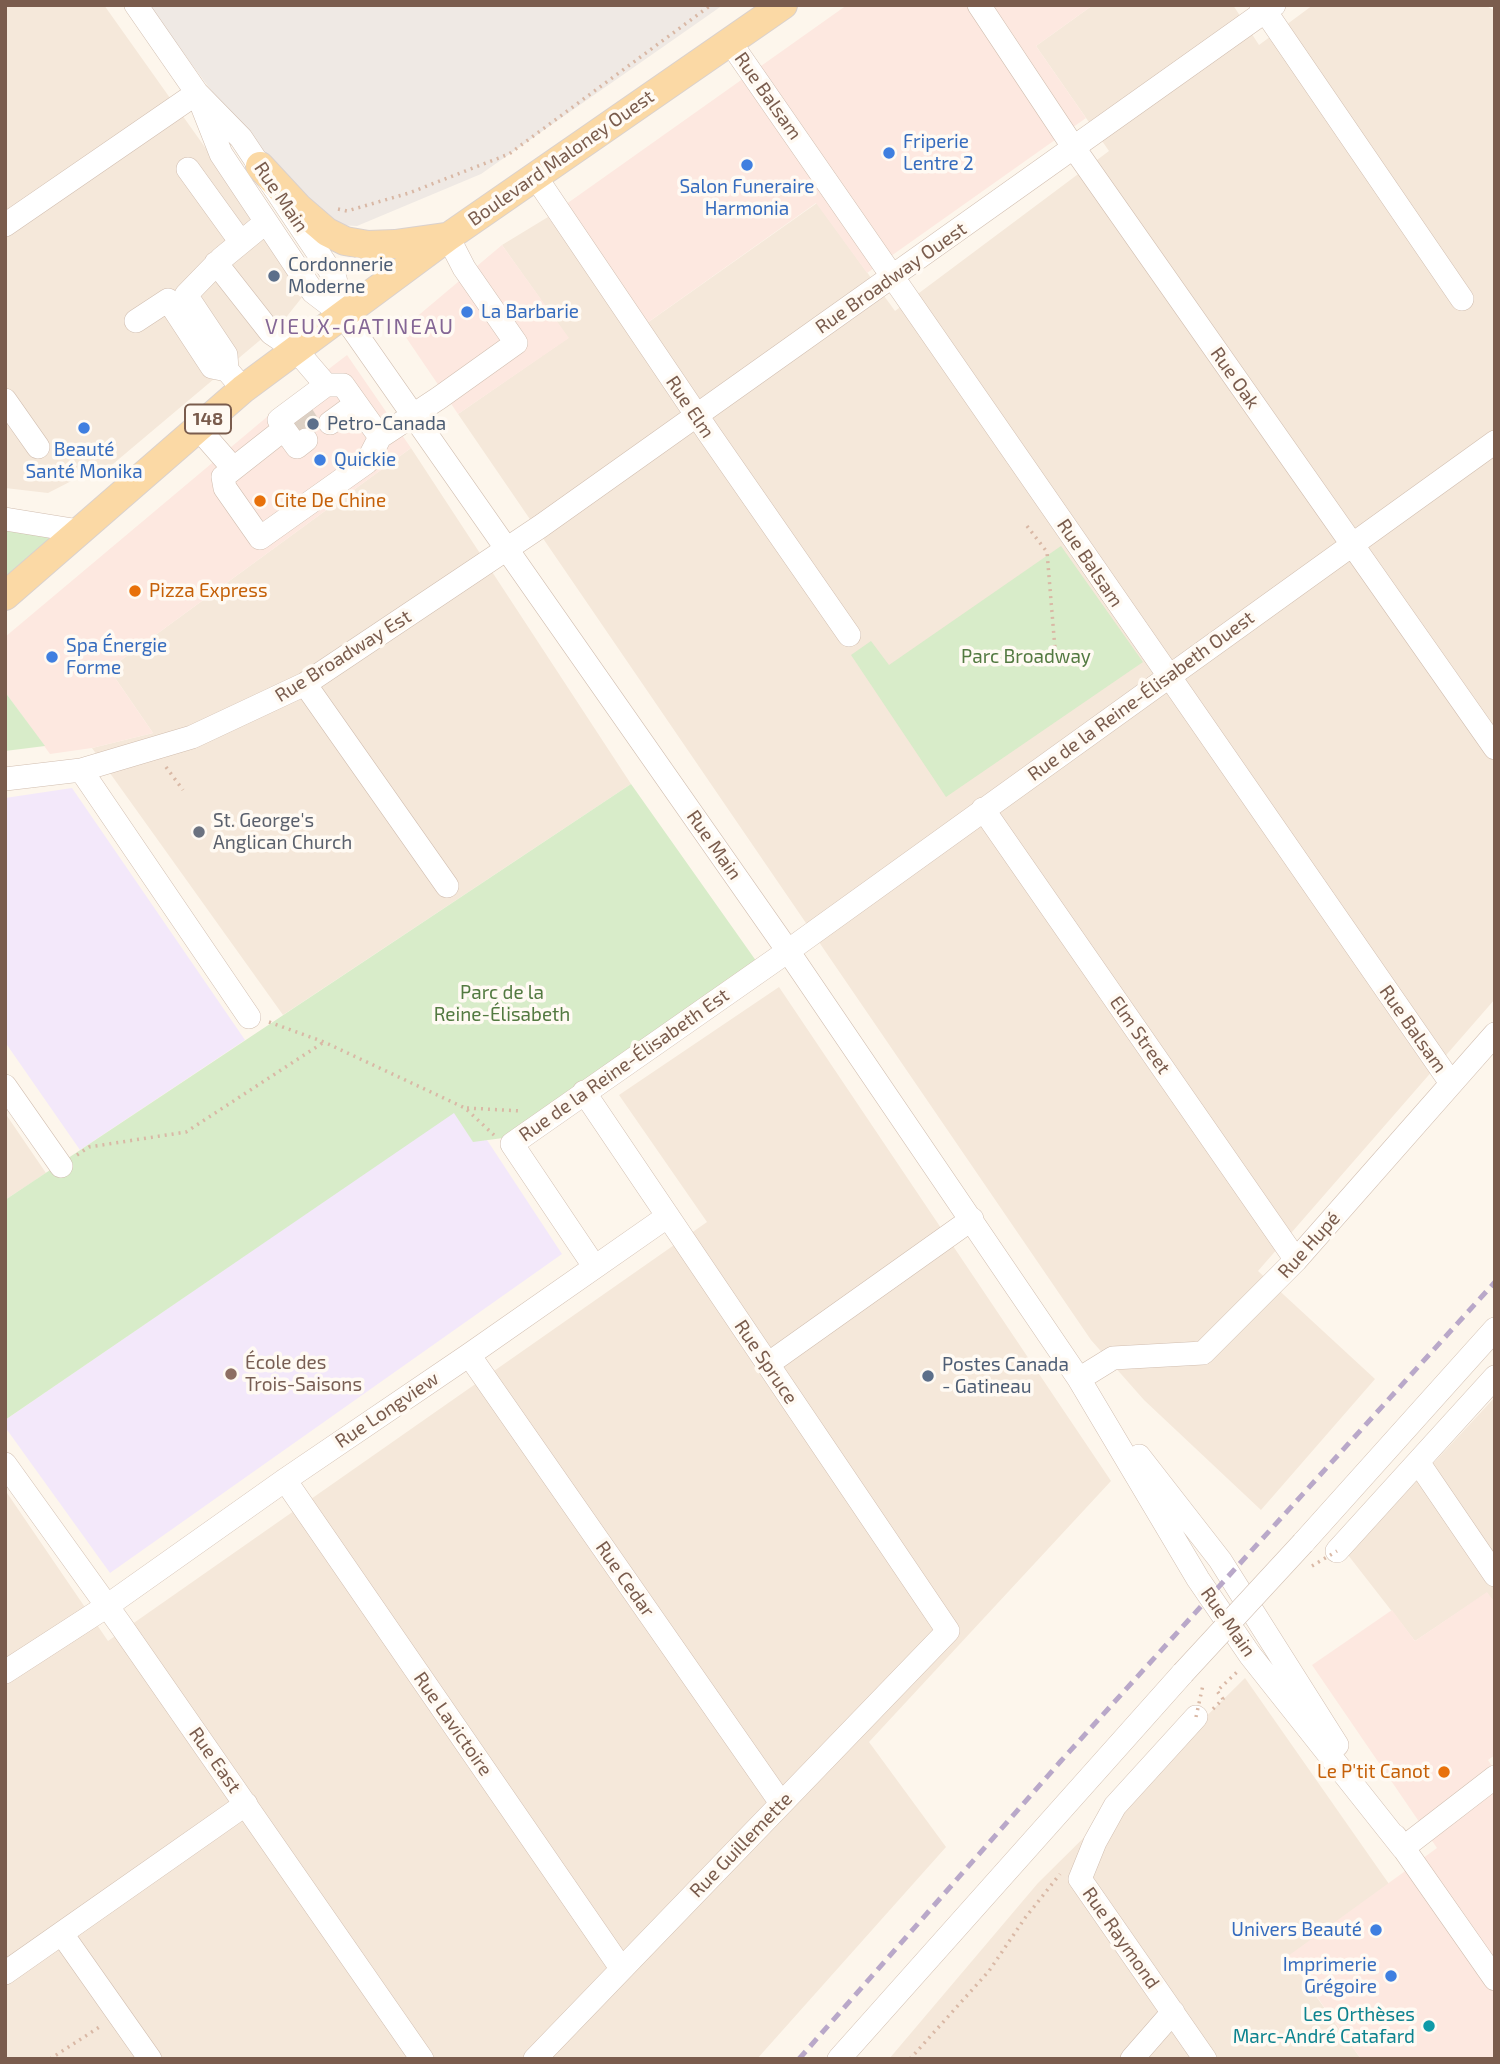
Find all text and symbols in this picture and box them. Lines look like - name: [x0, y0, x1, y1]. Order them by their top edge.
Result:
- street label: Rue Balsam: [730, 48, 806, 144]
- street label: Boulevard Maloney Ouest: [464, 85, 658, 231]
- place label: Friperie Lentre 2: [903, 131, 974, 175]
- marker: Friperie Lentre 2: [881, 145, 897, 161]
- marker: Salon Funeraire Harmonia: [739, 157, 755, 173]
- street label: Rue Main: [249, 158, 313, 236]
- place label: Salon Funeraire Harmonia: [679, 176, 815, 220]
- street label: Rue Broadway Ouest: [811, 217, 971, 339]
- place label: Cordonnerie Moderne: [288, 254, 394, 298]
- marker: Cordonnerie Moderne: [266, 268, 282, 284]
- place label: La Barbarie: [481, 301, 579, 323]
- marker: La Barbarie: [459, 304, 475, 320]
- district label: VIEUX-GATINEAU: [267, 314, 453, 340]
- street label: Rue Oak: [1206, 343, 1264, 413]
- street label: Rue Elm: [661, 372, 719, 442]
- road number: 148: [185, 404, 231, 433]
- place label: Petro-Canada: [327, 413, 446, 435]
- marker: Petro-Canada: [305, 416, 321, 432]
- marker: Beauté Santé Monika: [76, 420, 92, 436]
- place label: Beauté Santé Monika: [25, 439, 143, 483]
- place label: Quickie: [334, 449, 396, 471]
- marker: Quickie: [312, 452, 328, 468]
- place label: Cite De Chine: [274, 490, 386, 512]
- marker: Cite De Chine: [252, 493, 268, 509]
- street label: Rue Balsam: [1052, 515, 1128, 611]
- place label: Pizza Express: [149, 580, 268, 602]
- marker: Pizza Express: [127, 583, 143, 599]
- street label: Rue Broadway Est: [271, 605, 415, 707]
- street label: Rue de la Reine-Élisabeth Ouest: [1023, 606, 1259, 786]
- place label: Spa Énergie Forme: [66, 635, 167, 679]
- park label: Parc Broadway: [961, 646, 1091, 668]
- marker: Spa Énergie Forme: [44, 649, 60, 665]
- street label: Rue Main: [682, 806, 746, 884]
- place label: St. George's Anglican Church: [213, 810, 352, 854]
- marker: St. George's Anglican Church: [191, 824, 207, 840]
- street label: Rue Balsam: [1375, 981, 1451, 1077]
- park label: Parc de la Reine-Élisabeth: [434, 982, 570, 1026]
- street label: Rue de la Reine-Élisabeth Est: [515, 984, 733, 1146]
- street label: Elm Street: [1105, 992, 1175, 1078]
- street label: Rue Hupé: [1273, 1207, 1345, 1283]
- street label: Rue Spruce: [730, 1316, 802, 1408]
- place label: École des Trois-Saisons: [245, 1352, 362, 1396]
- place label: Postes Canada - Gatineau: [942, 1354, 1069, 1398]
- marker: École des Trois-Saisons: [223, 1366, 239, 1382]
- street label: Rue Longview: [331, 1367, 443, 1453]
- marker: Postes Canada - Gatineau: [920, 1368, 936, 1384]
- street label: Rue Cedar: [591, 1537, 659, 1621]
- street label: Rue Main: [1196, 1583, 1260, 1661]
- street label: Rue Lavictoire: [409, 1668, 497, 1780]
- street label: Rue East: [184, 1723, 246, 1797]
- place label: Le P'tit Canot: [1317, 1761, 1430, 1783]
- marker: Le P'tit Canot: [1436, 1764, 1452, 1780]
- street label: Rue Guillemette: [685, 1788, 797, 1902]
- street label: Rue Raymond: [1078, 1883, 1164, 1993]
- place label: Univers Beauté: [1231, 1919, 1362, 1941]
- marker: Univers Beauté: [1368, 1922, 1384, 1938]
- place label: Imprimerie Grégoire: [1283, 1954, 1377, 1998]
- marker: Imprimerie Grégoire: [1383, 1968, 1399, 1984]
- place label: Les Orthèses Marc-André Catafard: [1233, 2004, 1415, 2048]
- marker: Les Orthèses Marc-André Catafard: [1421, 2018, 1437, 2034]

